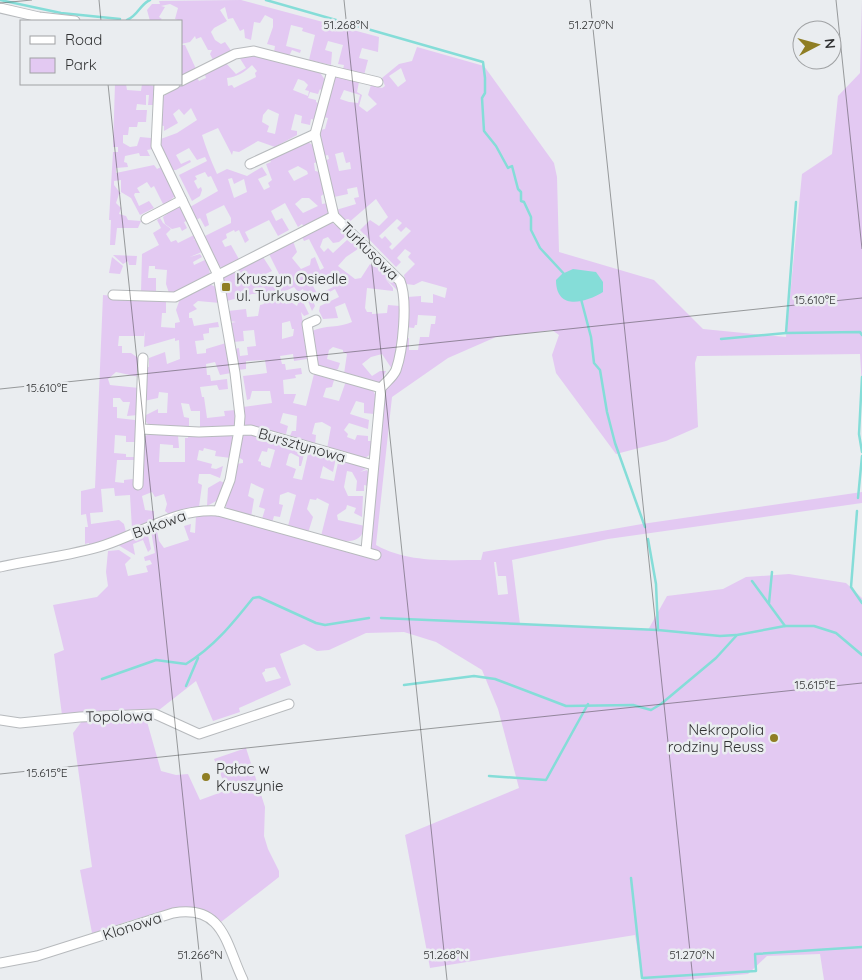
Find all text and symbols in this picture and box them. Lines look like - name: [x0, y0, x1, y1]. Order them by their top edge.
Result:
- text: 51.268°N: [323, 17, 369, 32]
- text: 51.270°N: [568, 17, 614, 32]
- legend: [20, 20, 182, 85]
- north arrow: [792, 20, 842, 70]
- text: Road: [65, 30, 102, 49]
- text: N: [820, 38, 839, 50]
- text: Park: [65, 55, 97, 74]
- street label: Turkusowa: [337, 218, 403, 284]
- place label: Kruszyn Osiedle ul. Turkusowa: [236, 269, 347, 305]
- marker: Kruszyn Osiedle ul. Turkusowa: [220, 281, 232, 293]
- text: 15.610°E: [794, 292, 836, 307]
- text: 15.610°E: [26, 380, 68, 395]
- street label: Bursztynowa: [256, 423, 348, 467]
- street label: Bukowa: [130, 506, 188, 542]
- text: 15.615°E: [794, 677, 836, 692]
- street label: Topolowa: [85, 706, 153, 726]
- place label: Nekropolia rodziny Reuss: [668, 720, 764, 756]
- marker: Nekropolia rodziny Reuss: [768, 732, 780, 744]
- place label: Pałac w Kruszynie: [216, 759, 283, 795]
- text: 15.615°E: [26, 765, 68, 780]
- marker: Pałac w Kruszynie: [200, 771, 212, 783]
- street label: Klonowa: [100, 908, 164, 944]
- text: 51.266°N: [177, 947, 223, 962]
- text: 51.268°N: [423, 947, 469, 962]
- text: 51.270°N: [669, 947, 715, 962]

